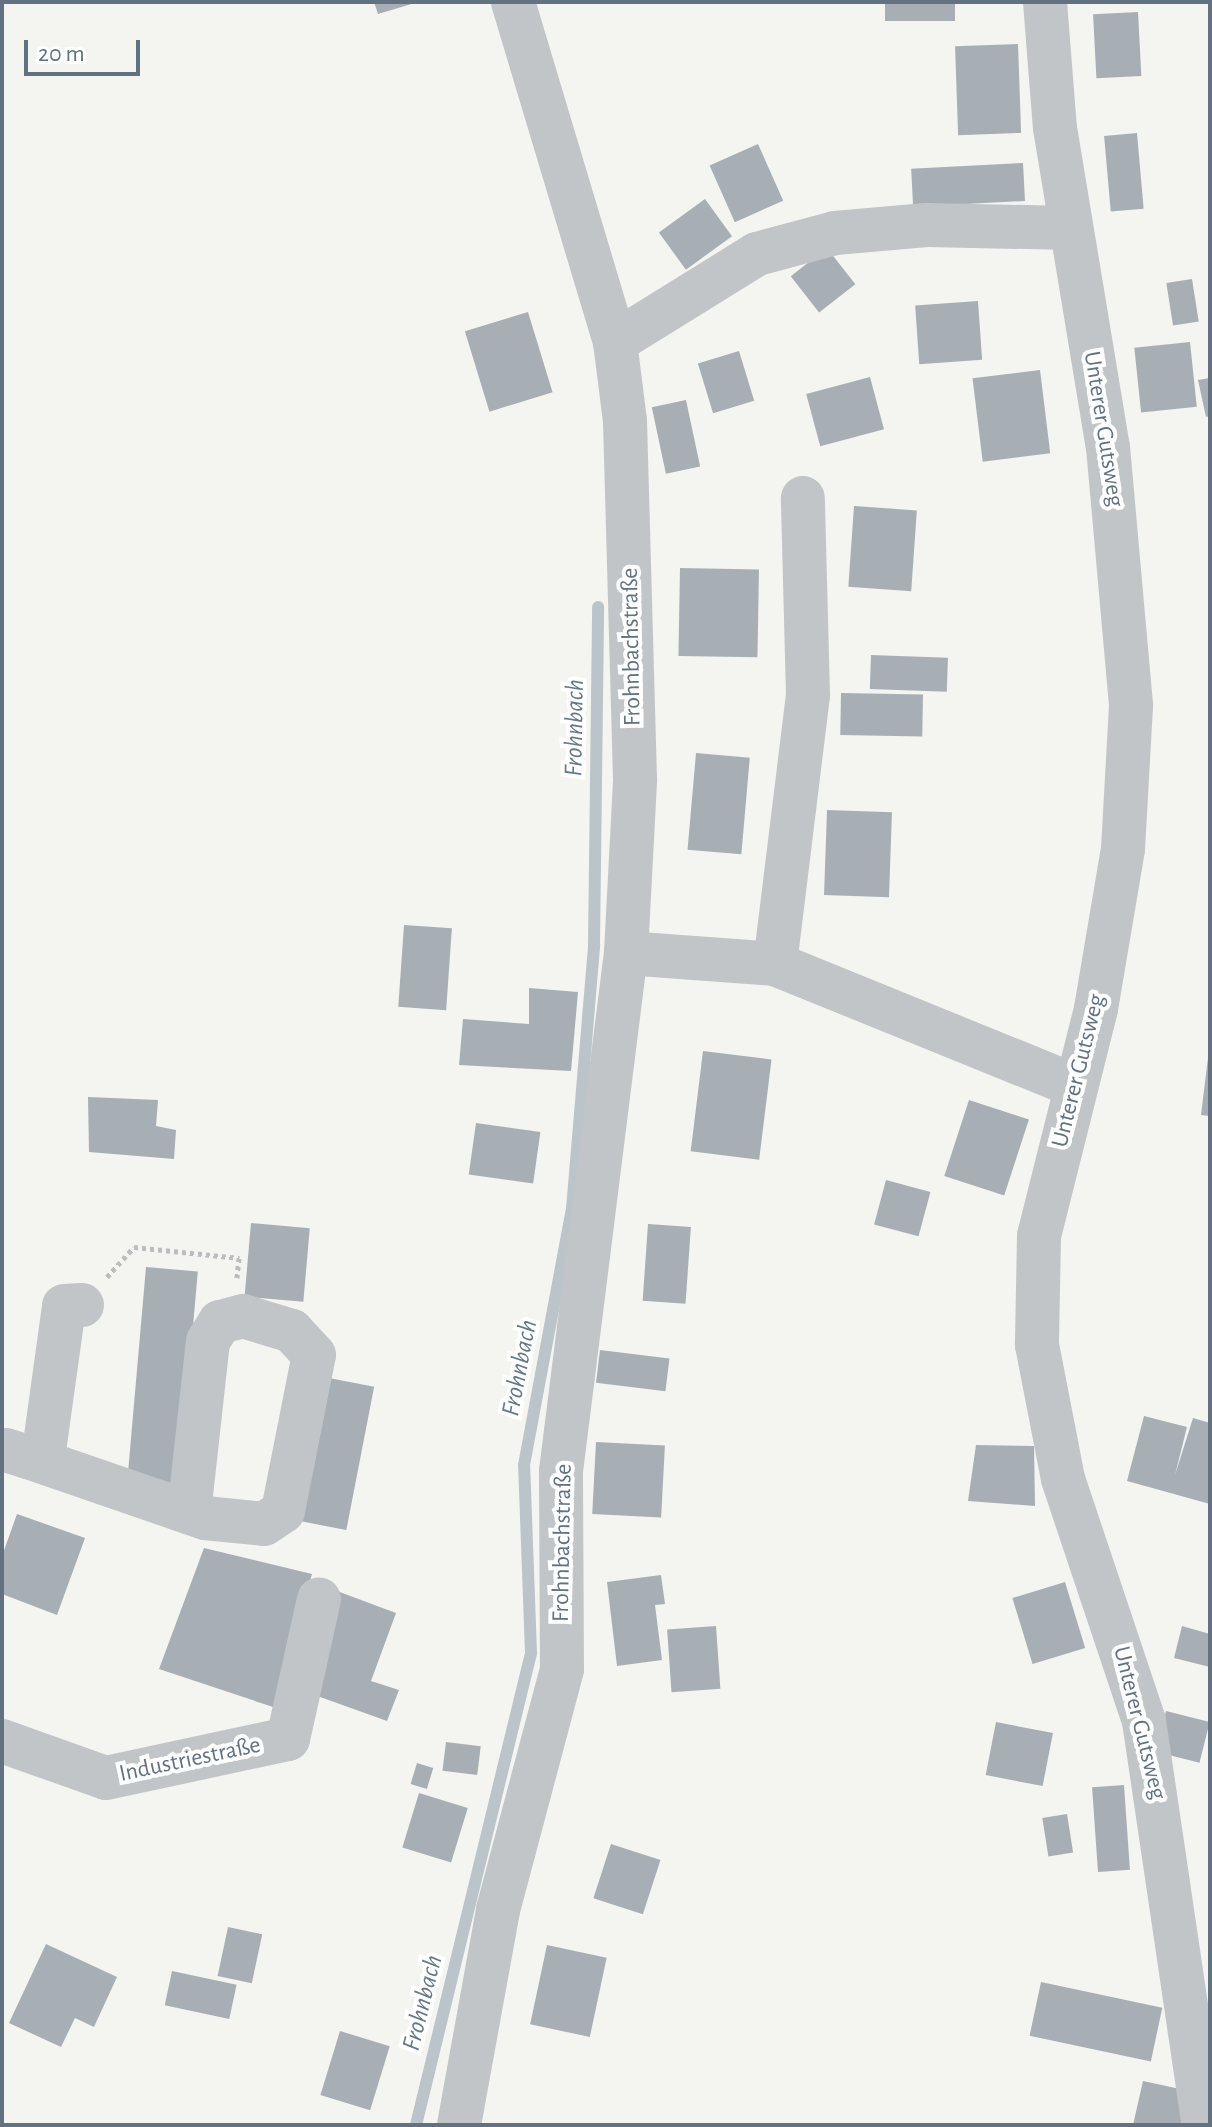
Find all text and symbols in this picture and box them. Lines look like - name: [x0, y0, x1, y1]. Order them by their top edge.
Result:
- scale bar: [28, 24, 144, 74]
- text: 20 m: [38, 42, 85, 66]
- street label: Unterer Gutsweg: [1077, 349, 1129, 509]
- street label: Frohnbachstraße: [616, 568, 648, 726]
- water label: Frohnbach: [559, 679, 591, 777]
- street label: Unterer Gutsweg: [1046, 991, 1112, 1151]
- water label: Frohnbach: [495, 1317, 545, 1419]
- street label: Frohnbachstraße: [547, 1464, 579, 1622]
- street label: Unterer Gutsweg: [1106, 1643, 1172, 1803]
- street label: Industriestraße: [117, 1731, 263, 1789]
- water label: Frohnbach: [396, 1952, 450, 2054]

